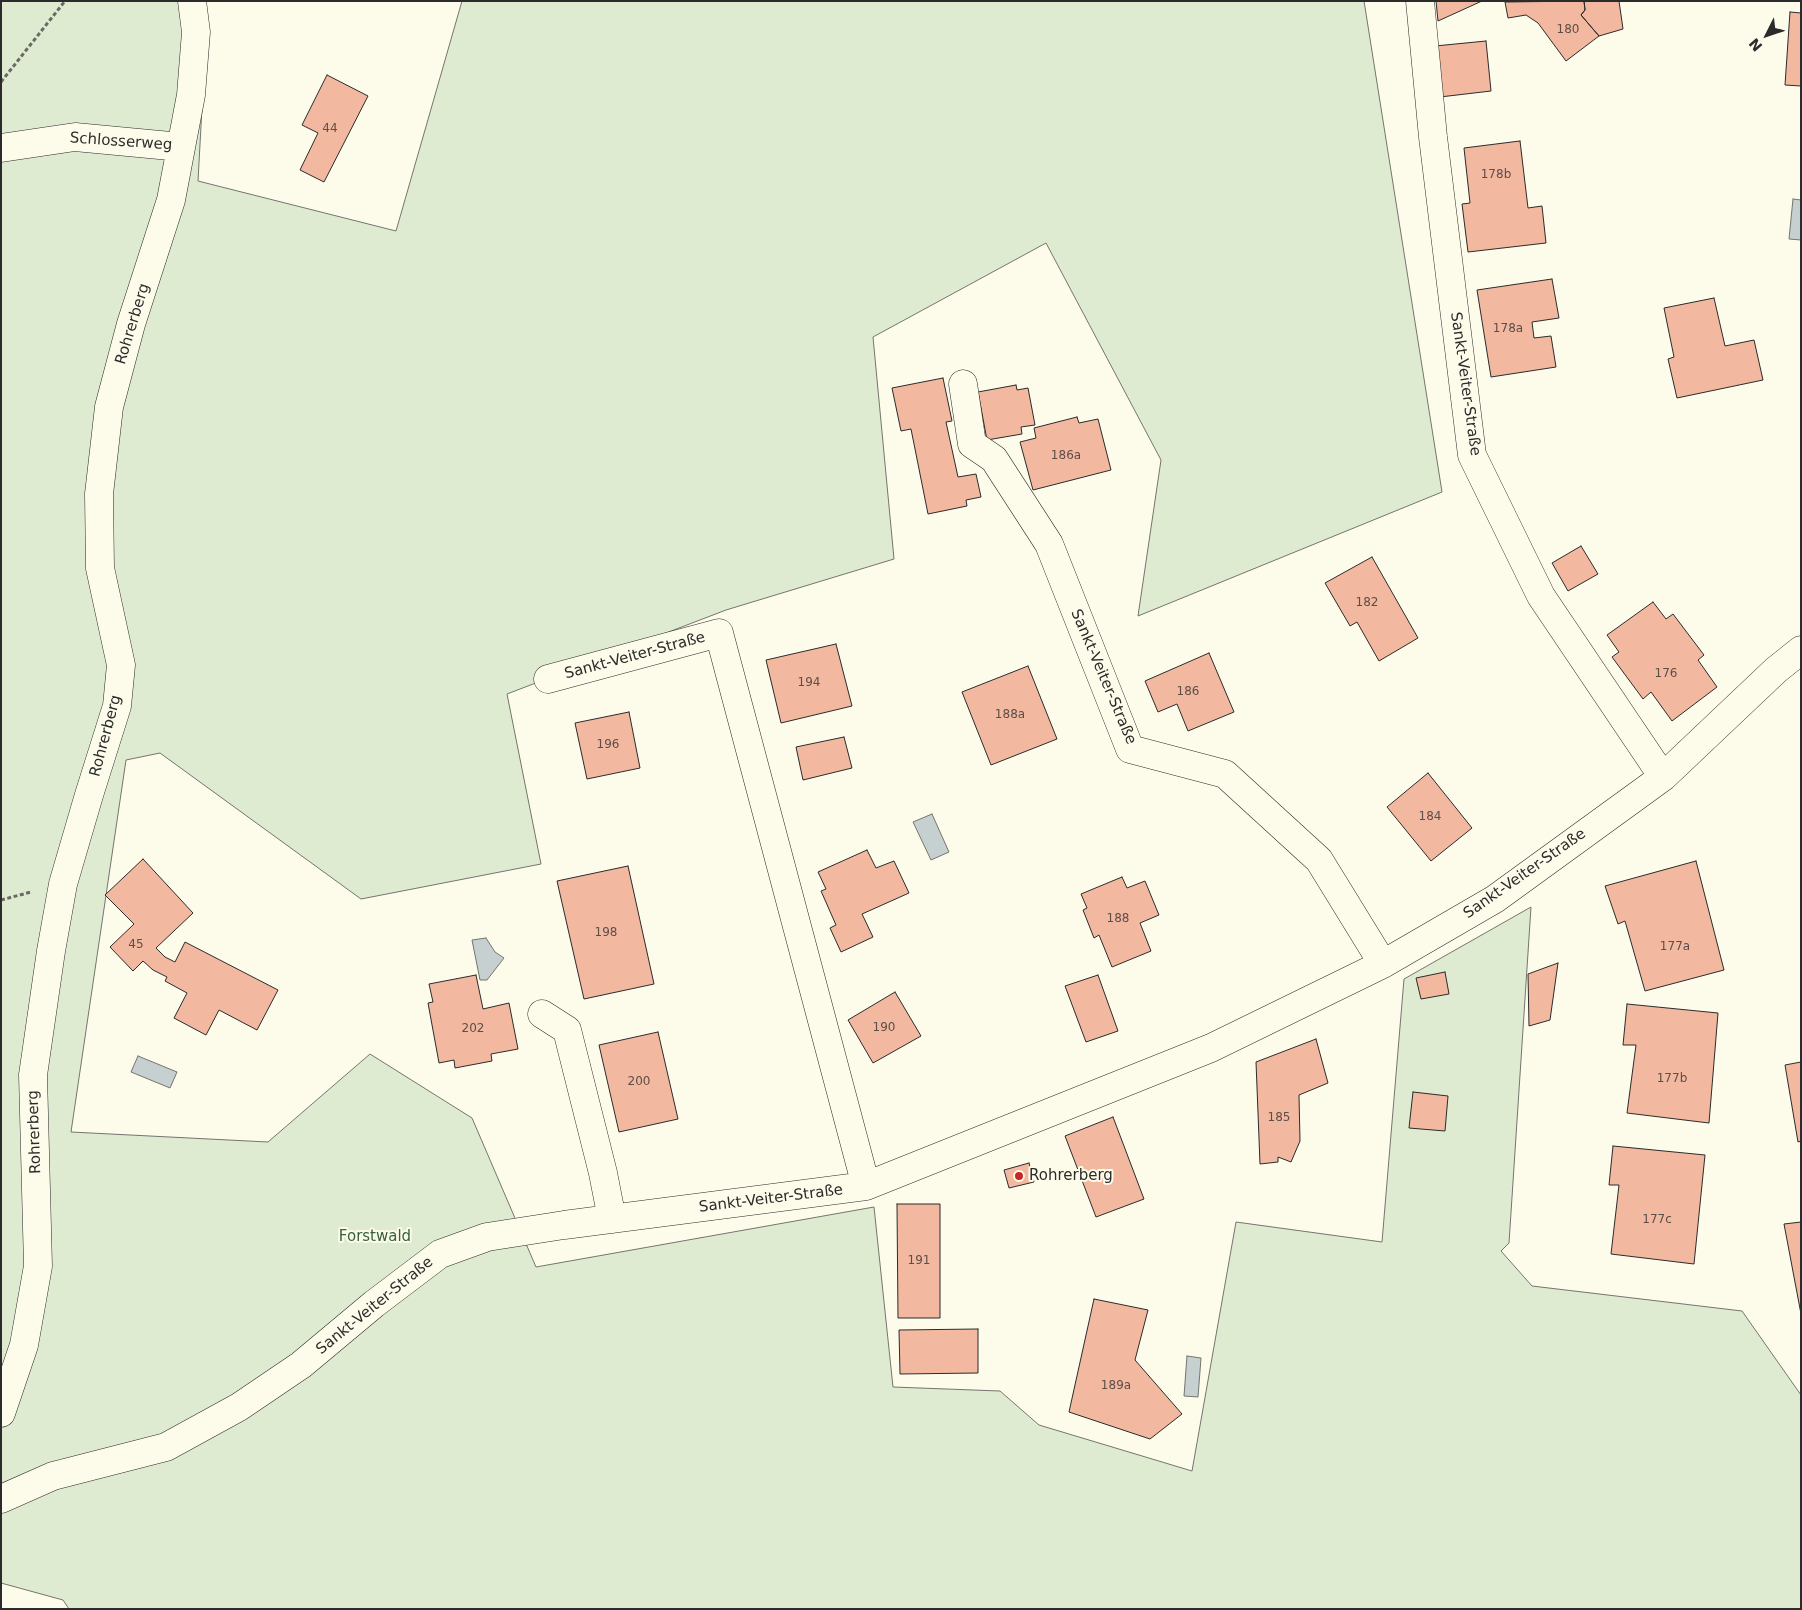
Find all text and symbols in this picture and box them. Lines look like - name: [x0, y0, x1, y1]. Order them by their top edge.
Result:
- north arrow: [1742, 10, 1792, 60]
- house number: 180: [1557, 23, 1579, 37]
- text: N: [1746, 35, 1766, 55]
- house number: 44: [322, 122, 338, 136]
- street label: Schlosserweg: [69, 129, 173, 155]
- house number: 178b: [1481, 168, 1511, 182]
- street label: Rohrerberg: [112, 281, 154, 367]
- street label: Sankt-Veiter-Straße: [1446, 311, 1484, 457]
- house number: 178a: [1493, 322, 1523, 336]
- house number: 186a: [1051, 449, 1081, 463]
- house number: 182: [1356, 596, 1378, 610]
- street label: Sankt-Veiter-Straße: [1066, 607, 1140, 747]
- street label: Sankt-Veiter-Straße: [563, 629, 707, 683]
- house number: 176: [1655, 667, 1677, 681]
- house number: 194: [798, 676, 820, 690]
- house number: 186: [1177, 685, 1199, 699]
- street label: Rohrerberg: [86, 693, 126, 779]
- house number: 188a: [995, 708, 1025, 722]
- house number: 196: [597, 738, 619, 752]
- house number: 184: [1419, 810, 1441, 824]
- street label: Sankt-Veiter-Straße: [1460, 825, 1590, 923]
- house number: 188: [1107, 912, 1129, 926]
- house number: 198: [595, 926, 617, 940]
- house number: 45: [128, 938, 144, 952]
- house number: 177a: [1660, 940, 1690, 954]
- house number: 190: [873, 1021, 895, 1035]
- house number: 202: [462, 1022, 484, 1036]
- house number: 177b: [1657, 1072, 1687, 1086]
- house number: 200: [628, 1075, 650, 1089]
- street label: Rohrerberg: [25, 1090, 45, 1174]
- house number: 185: [1268, 1111, 1290, 1125]
- place label: Rohrerberg: [1029, 1167, 1113, 1185]
- marker: Rohrerberg: [1013, 1170, 1025, 1182]
- street label: Sankt-Veiter-Straße: [698, 1181, 844, 1217]
- house number: 177c: [1642, 1213, 1672, 1227]
- park label: Forstwald: [339, 1228, 411, 1246]
- street label: Sankt-Veiter-Straße: [313, 1253, 437, 1359]
- house number: 191: [908, 1254, 930, 1268]
- house number: 189a: [1101, 1379, 1131, 1393]

